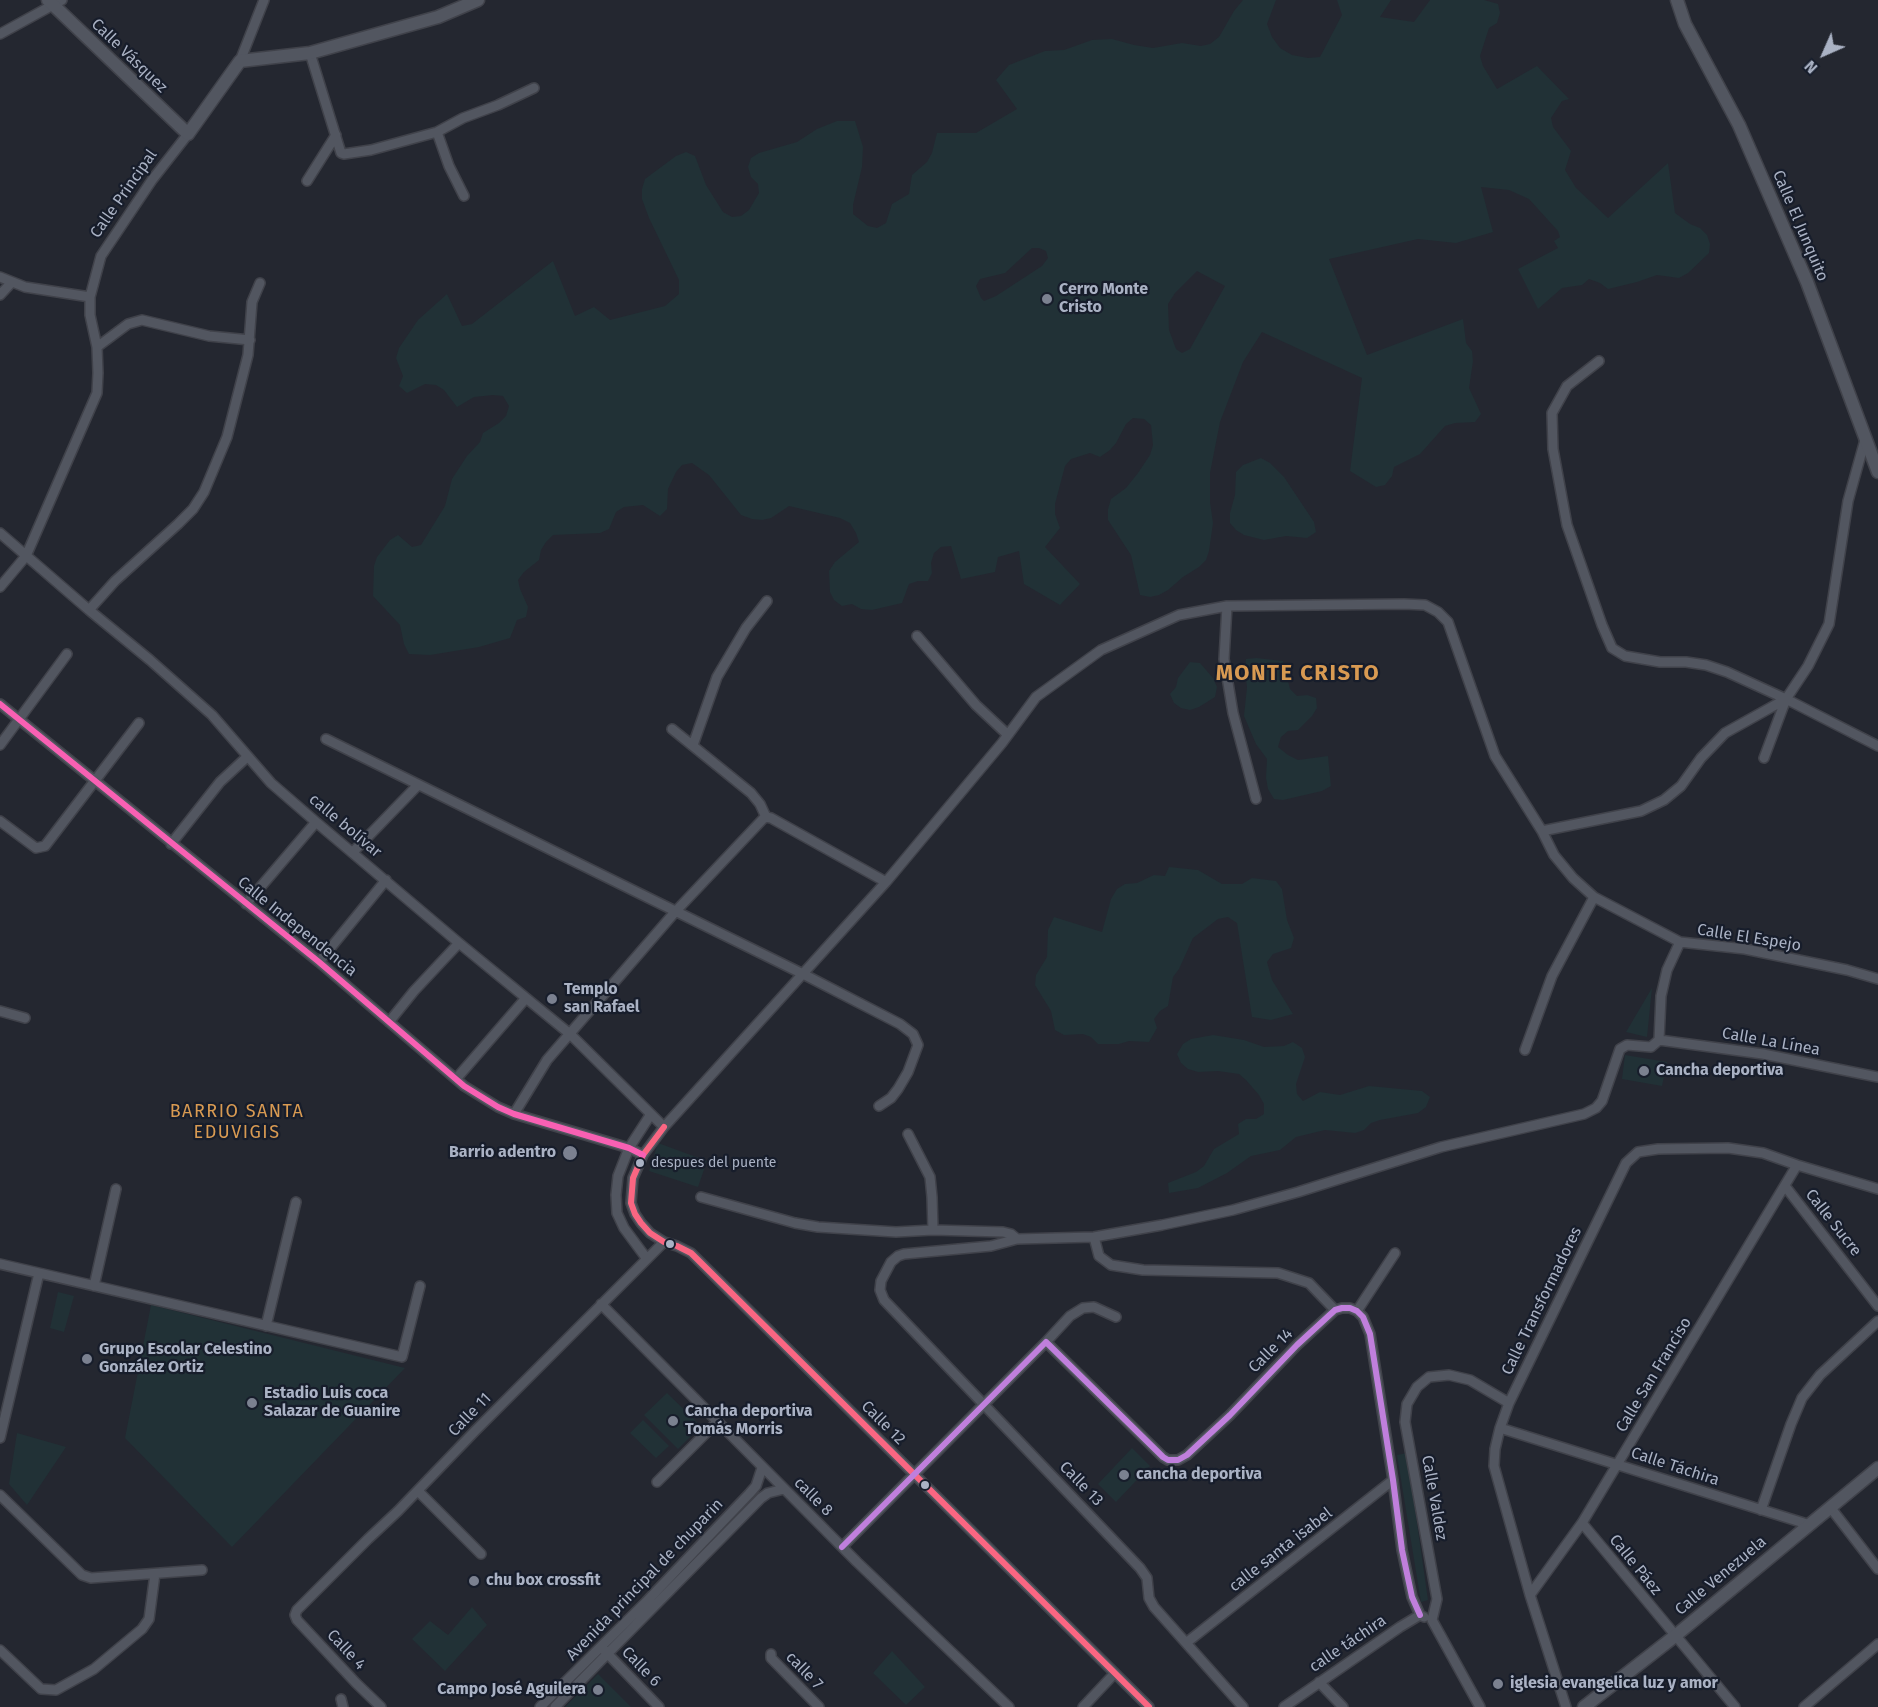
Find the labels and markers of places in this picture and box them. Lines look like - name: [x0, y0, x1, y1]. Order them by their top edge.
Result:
- place label: Cerro Monte Cristo: [1059, 280, 1148, 318]
- marker: Cerro Monte Cristo: [1040, 292, 1054, 306]
- place label: Templo san Rafael: [564, 980, 640, 1018]
- marker: Templo san Rafael: [545, 992, 559, 1006]
- place label: Cancha deportiva: [1656, 1061, 1784, 1081]
- marker: Cancha deportiva: [1637, 1064, 1651, 1078]
- place label: Barrio adentro: [449, 1143, 556, 1163]
- marker: Barrio adentro: [561, 1144, 579, 1162]
- place label: despues del puente: [651, 1155, 776, 1171]
- marker: despues del puente: [634, 1157, 646, 1169]
- unlabelled marker: [664, 1238, 676, 1250]
- place label: Grupo Escolar Celestino González Ortiz: [99, 1340, 272, 1378]
- marker: Grupo Escolar Celestino González Ortiz: [80, 1352, 94, 1366]
- place label: Estadio Luis coca Salazar de Guanire: [264, 1384, 400, 1422]
- marker: Estadio Luis coca Salazar de Guanire: [245, 1396, 259, 1410]
- place label: Cancha deportiva Tomás Morris: [685, 1402, 813, 1440]
- marker: Cancha deportiva Tomás Morris: [666, 1414, 680, 1428]
- place label: cancha deportiva: [1136, 1465, 1262, 1485]
- marker: cancha deportiva: [1117, 1468, 1131, 1482]
- unlabelled marker: [919, 1479, 931, 1491]
- place label: chu box crossfit: [486, 1571, 601, 1591]
- marker: chu box crossfit: [467, 1574, 481, 1588]
- place label: iglesia evangelica luz y amor: [1510, 1674, 1718, 1694]
- marker: iglesia evangelica luz y amor: [1491, 1677, 1505, 1691]
- place label: Campo José Aguilera: [437, 1680, 586, 1700]
- marker: Campo José Aguilera: [591, 1683, 605, 1697]

